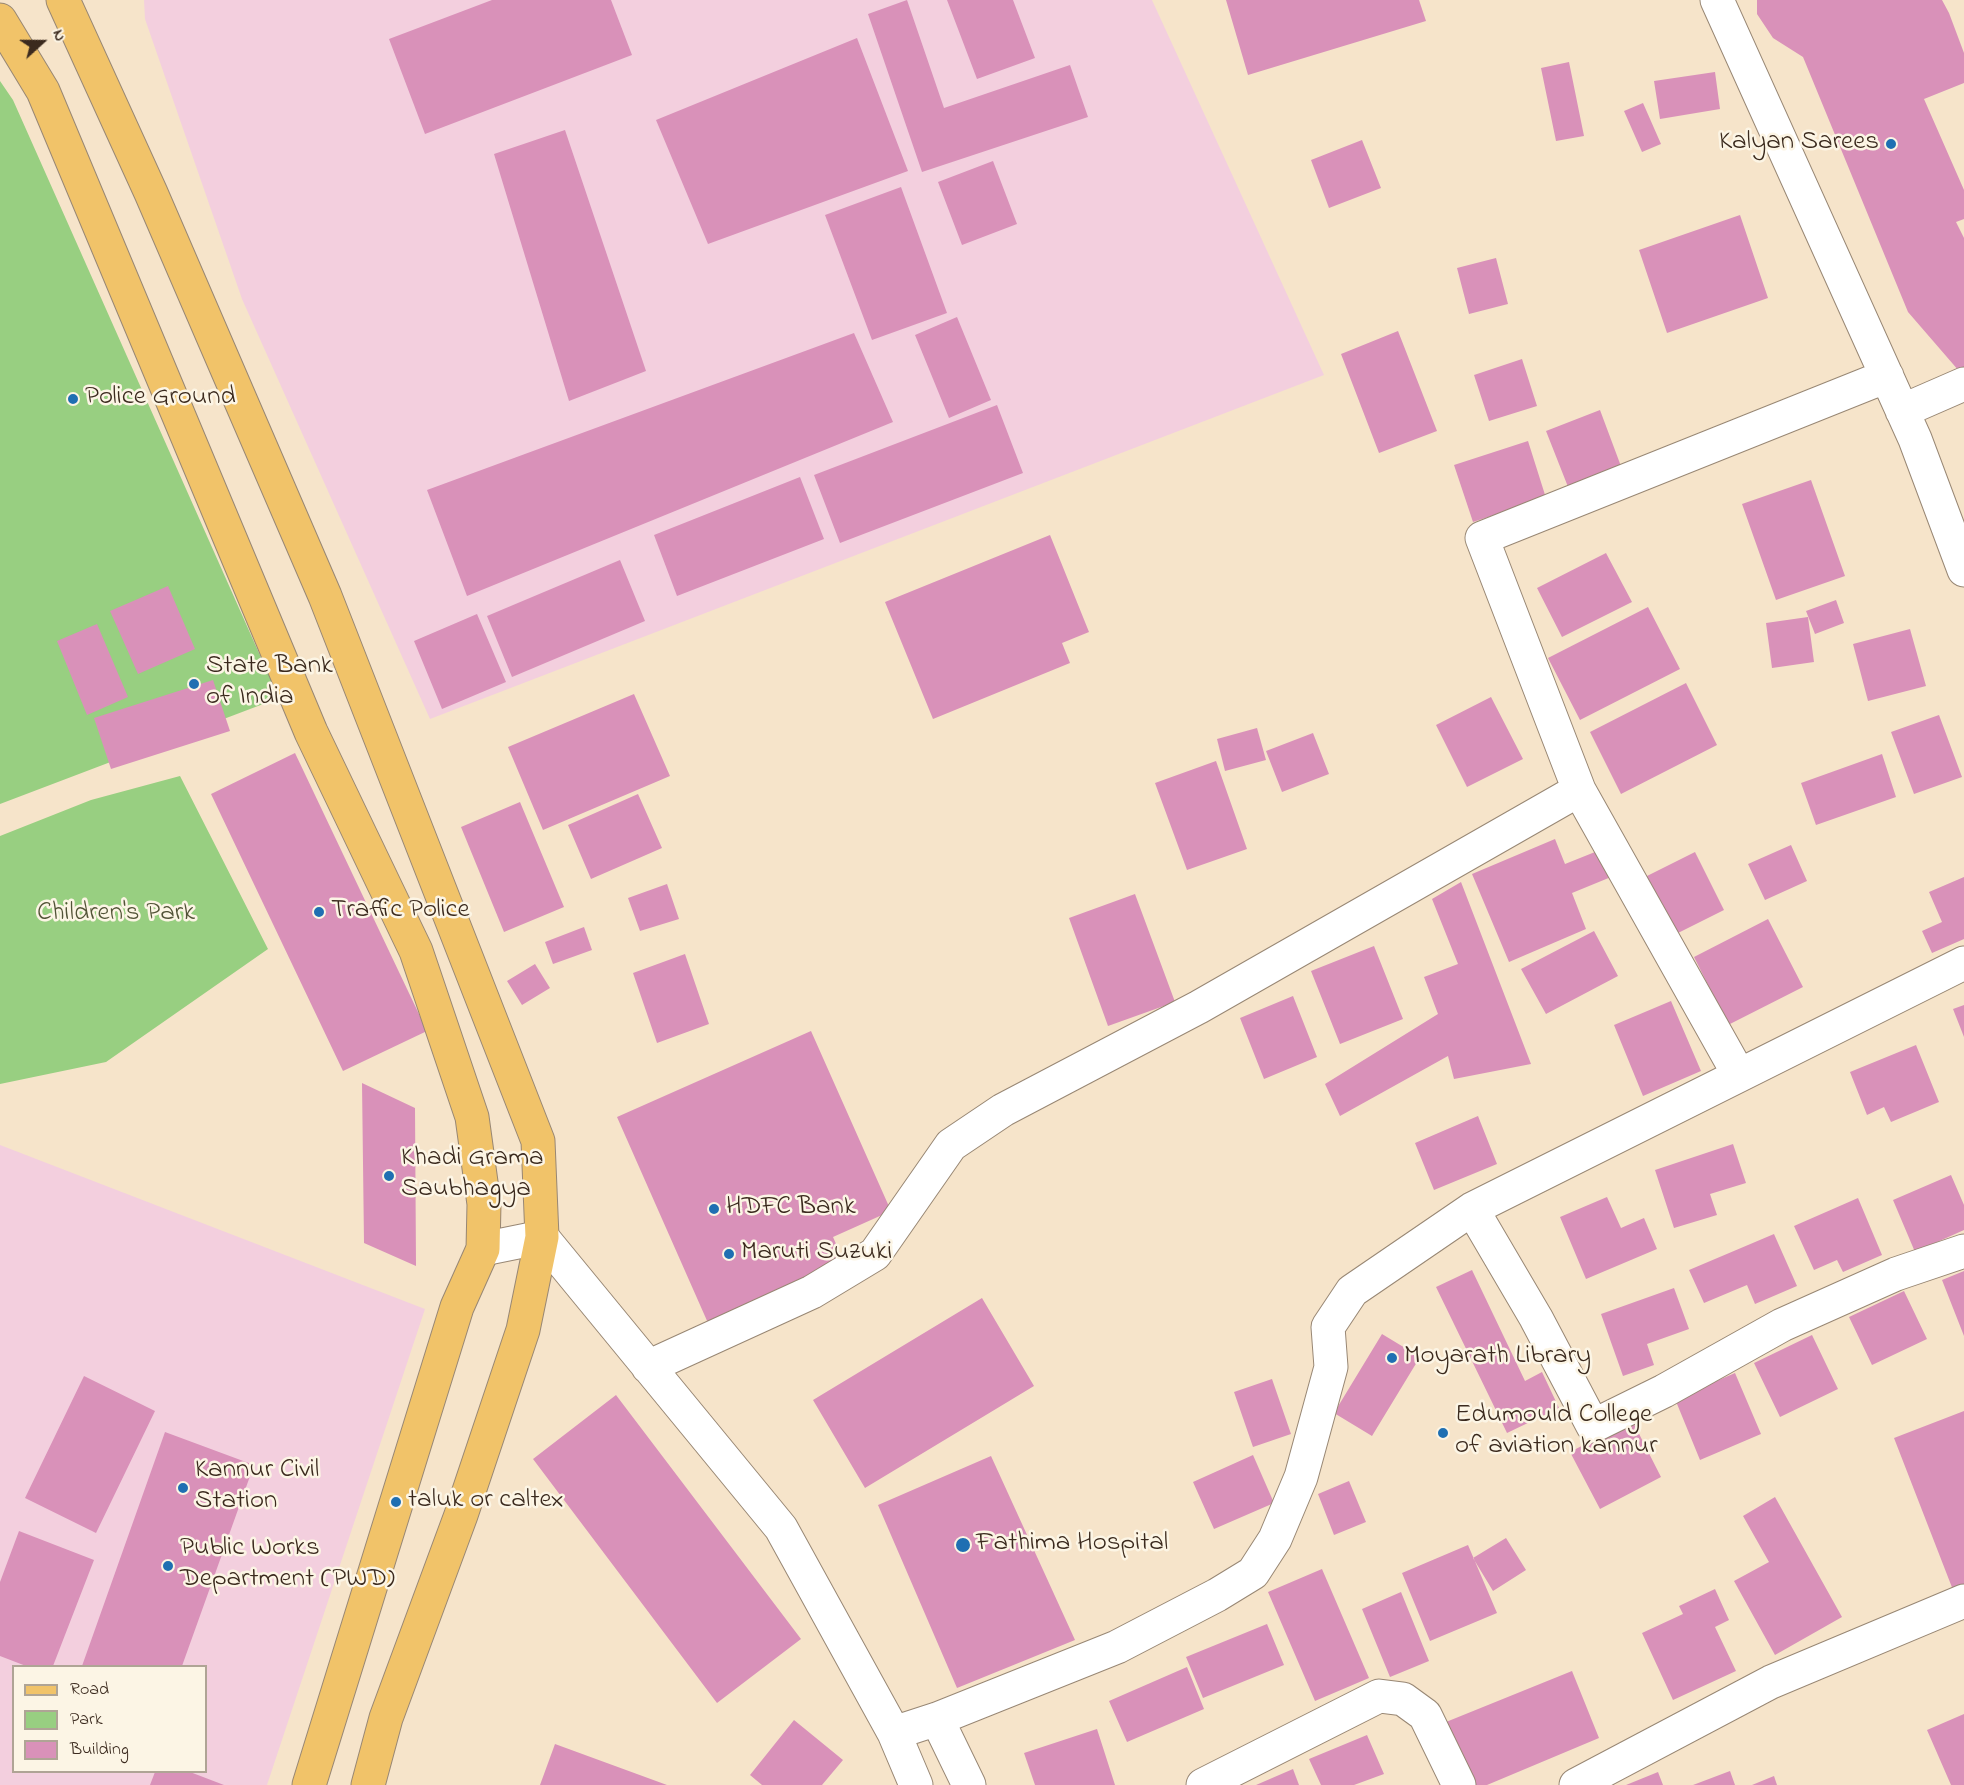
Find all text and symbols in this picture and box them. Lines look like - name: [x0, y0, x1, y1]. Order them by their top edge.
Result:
- north arrow: [12, 12, 72, 72]
- text: N: [46, 26, 72, 45]
- place label: Kalyan Sarees: [1719, 128, 1879, 160]
- marker: Kalyan Sarees: [1884, 137, 1898, 151]
- place label: Police Ground: [85, 383, 236, 415]
- marker: Police Ground: [66, 392, 80, 406]
- place label: State Bank of India: [206, 652, 333, 715]
- marker: State Bank of India: [187, 677, 201, 691]
- place label: Traffic Police: [331, 896, 470, 928]
- park label: Children's Park: [37, 899, 195, 931]
- marker: Traffic Police: [312, 905, 326, 919]
- place label: Khadi Grama Saubhagya: [401, 1144, 544, 1207]
- marker: Khadi Grama Saubhagya: [382, 1169, 396, 1183]
- place label: HDFC Bank: [726, 1193, 856, 1225]
- marker: HDFC Bank: [707, 1202, 721, 1216]
- place label: Maruti Suzuki: [741, 1238, 892, 1270]
- marker: Maruti Suzuki: [722, 1247, 736, 1261]
- place label: Moyarath Library: [1404, 1342, 1591, 1374]
- marker: Moyarath Library: [1385, 1351, 1399, 1365]
- place label: Edumould College of aviation kannur: [1455, 1401, 1658, 1464]
- marker: Edumould College of aviation kannur: [1436, 1426, 1450, 1440]
- place label: Kannur Civil Station: [195, 1456, 319, 1519]
- marker: Kannur Civil Station: [176, 1481, 190, 1495]
- place label: taluk or caltex: [408, 1486, 564, 1518]
- marker: taluk or caltex: [389, 1495, 403, 1509]
- place label: Fathima Hospital: [976, 1529, 1168, 1561]
- place label: Public Works Department (PWD): [180, 1534, 395, 1597]
- marker: Fathima Hospital: [954, 1536, 972, 1554]
- marker: Public Works Department (PWD): [161, 1559, 175, 1573]
- legend: [12, 1665, 207, 1773]
- text: Road: [70, 1677, 109, 1703]
- text: Park: [70, 1707, 103, 1733]
- text: Building: [70, 1737, 129, 1763]

